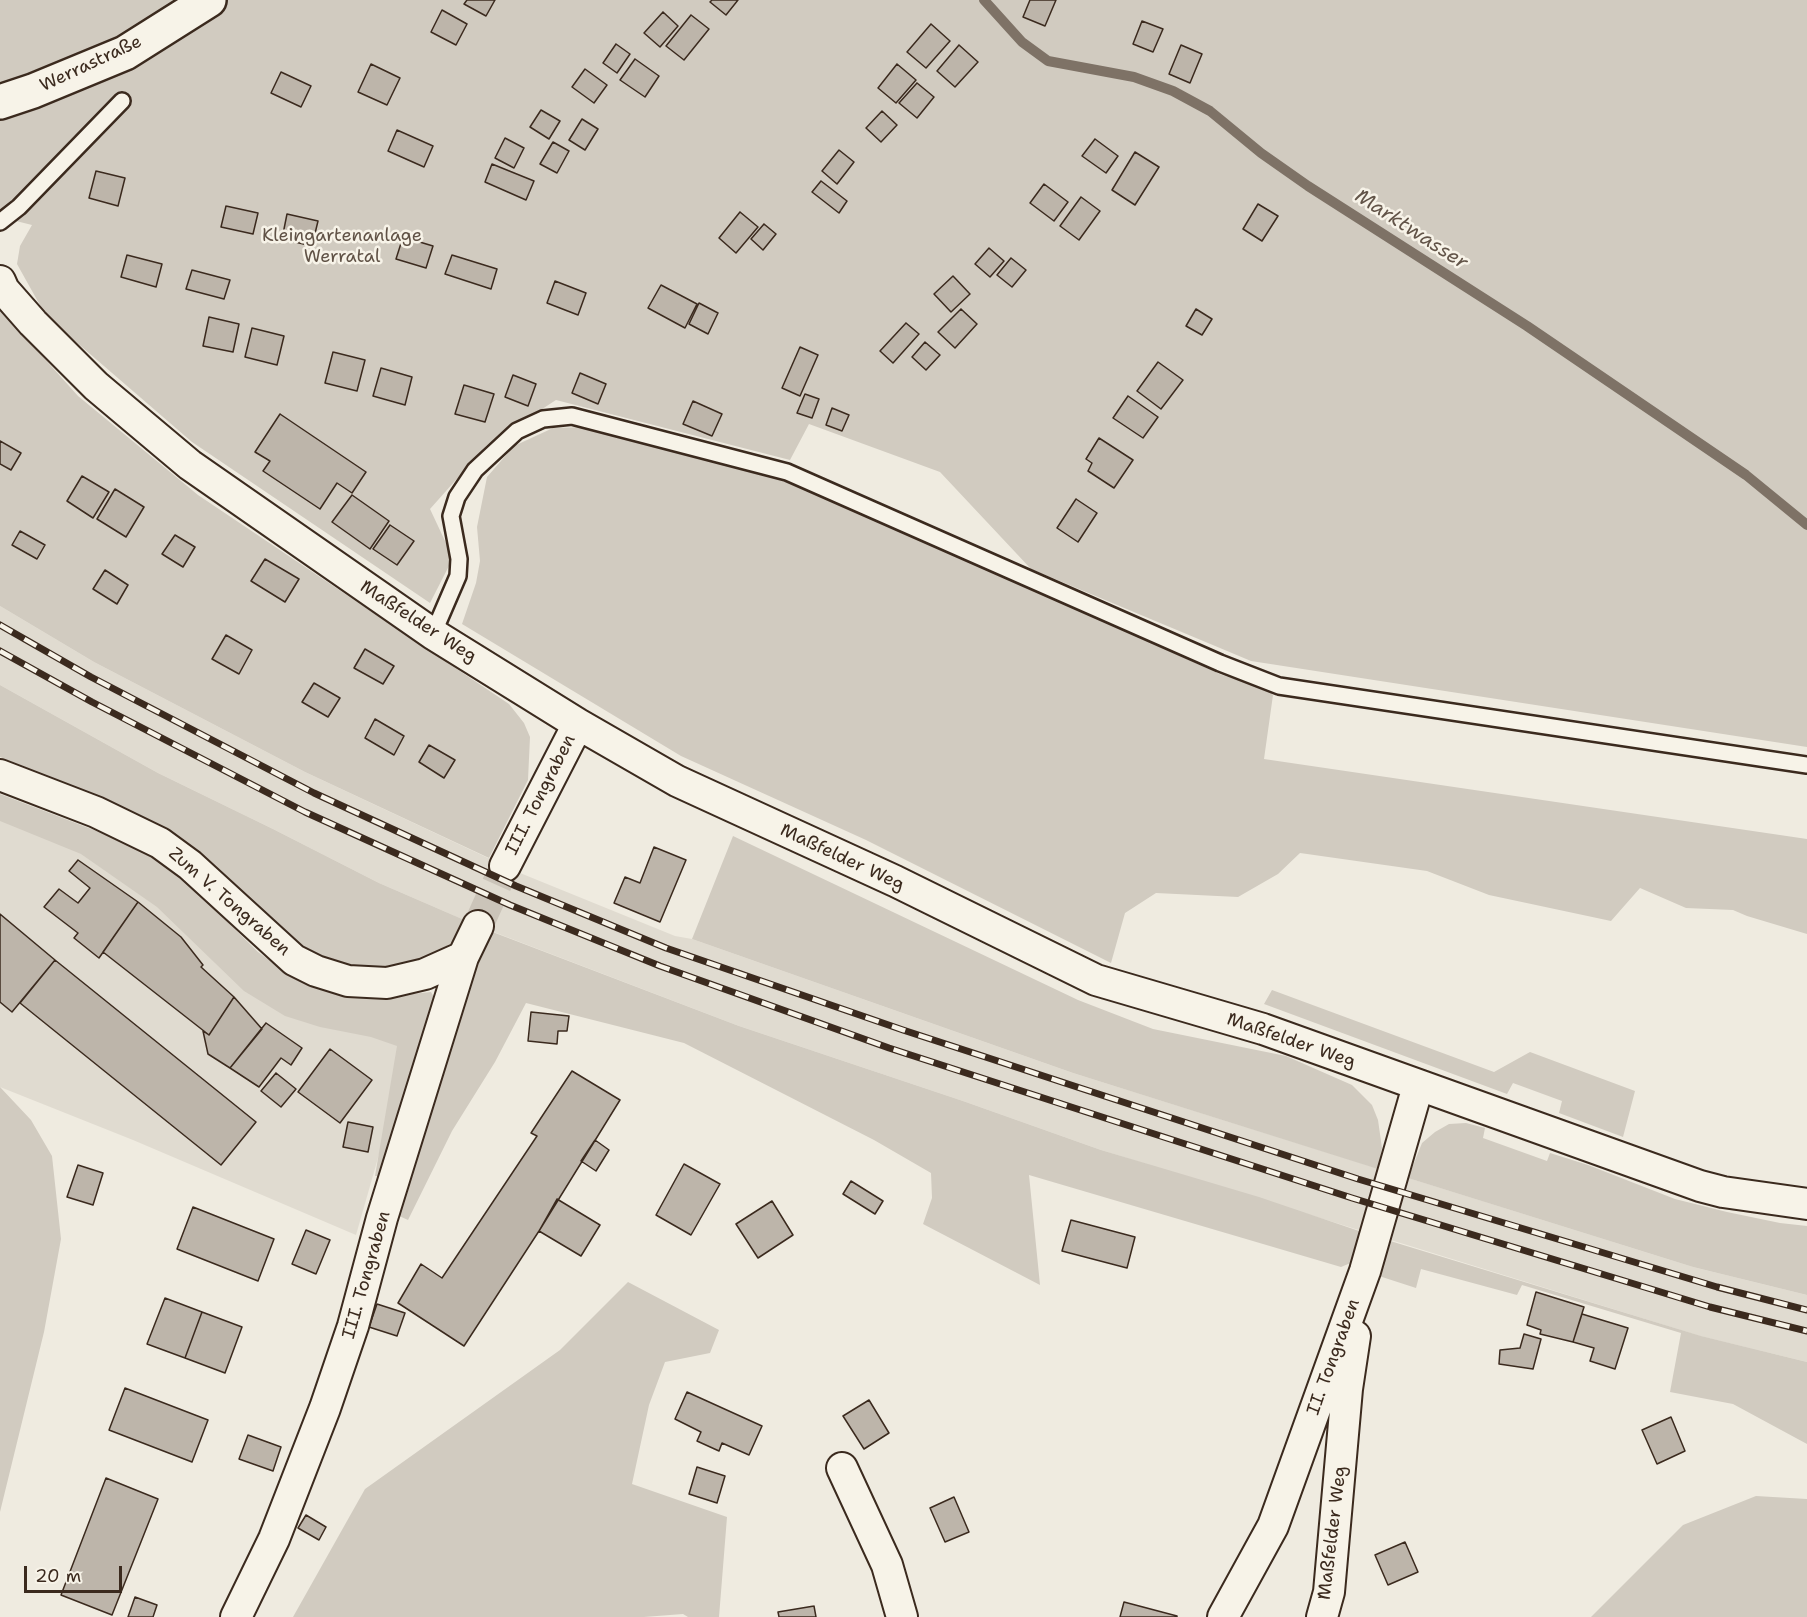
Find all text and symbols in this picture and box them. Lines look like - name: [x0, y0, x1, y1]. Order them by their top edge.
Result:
- street label: Werrastraße: [37, 31, 145, 97]
- water label: Marktwasser: [1350, 185, 1472, 275]
- park label: Kleingartenanlage Werratal: [262, 225, 422, 268]
- street label: Maßfelder Weg: [356, 576, 480, 668]
- street label: III. Tongraben: [501, 731, 581, 859]
- street label: Maßfelder Weg: [776, 820, 908, 896]
- street label: Zum V. Tongraben: [164, 843, 294, 961]
- street label: Maßfelder Weg: [1224, 1009, 1358, 1073]
- street label: III. Tongraben: [338, 1209, 396, 1341]
- street label: II. Tongraben: [1303, 1296, 1365, 1418]
- street label: Maßfelder Weg: [1314, 1465, 1352, 1601]
- scale bar: [27, 1554, 124, 1592]
- text: 20 m: [35, 1564, 81, 1588]

